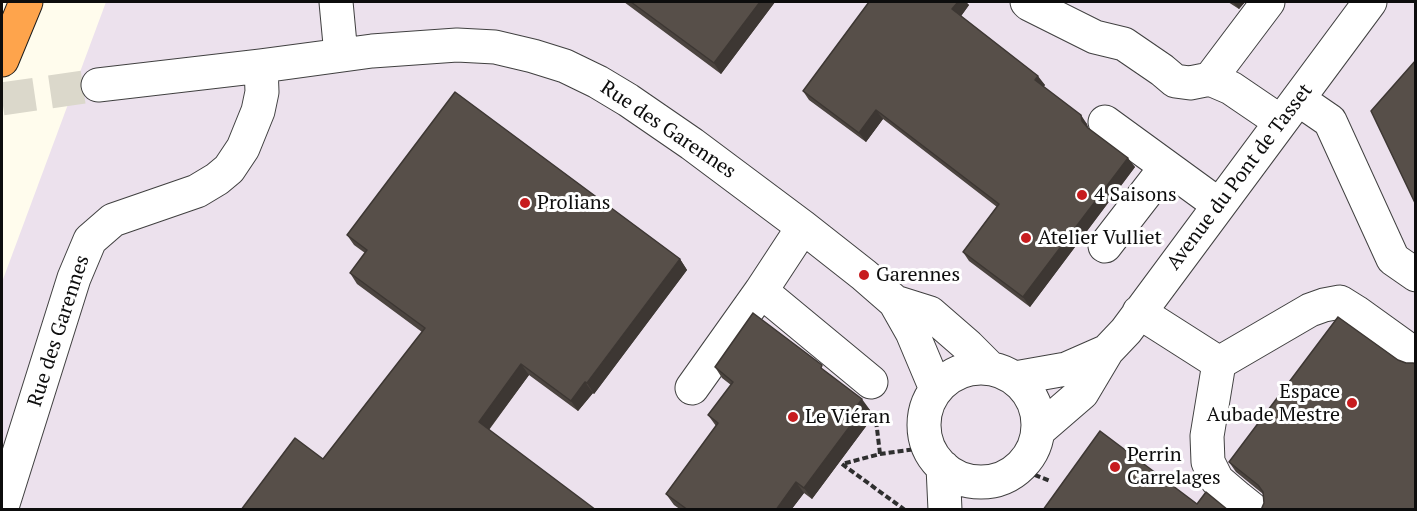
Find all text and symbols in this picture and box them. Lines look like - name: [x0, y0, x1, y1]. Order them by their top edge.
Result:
- street label: Rue des Garennes: [596, 76, 740, 184]
- street label: Avenue du Pont de Tasset: [1162, 79, 1318, 275]
- place label: 4 Saisons: [1094, 183, 1177, 207]
- marker: 4 Saisons: [1075, 188, 1089, 202]
- place label: Prolians: [537, 191, 610, 215]
- marker: Prolians: [518, 196, 532, 210]
- place label: Atelier Vulliet: [1038, 226, 1162, 250]
- marker: Atelier Vulliet: [1019, 231, 1033, 245]
- street label: Rue des Garennes: [23, 252, 95, 410]
- place label: Garennes: [876, 263, 960, 287]
- marker: Garennes: [857, 268, 871, 282]
- place label: Espace Aubade Mestre: [1207, 380, 1340, 427]
- marker: Espace Aubade Mestre: [1345, 396, 1359, 410]
- place label: Le Viéran: [805, 405, 890, 429]
- marker: Le Viéran: [786, 410, 800, 424]
- place label: Perrin Carrelages: [1127, 443, 1221, 490]
- marker: Perrin Carrelages: [1108, 460, 1122, 474]

